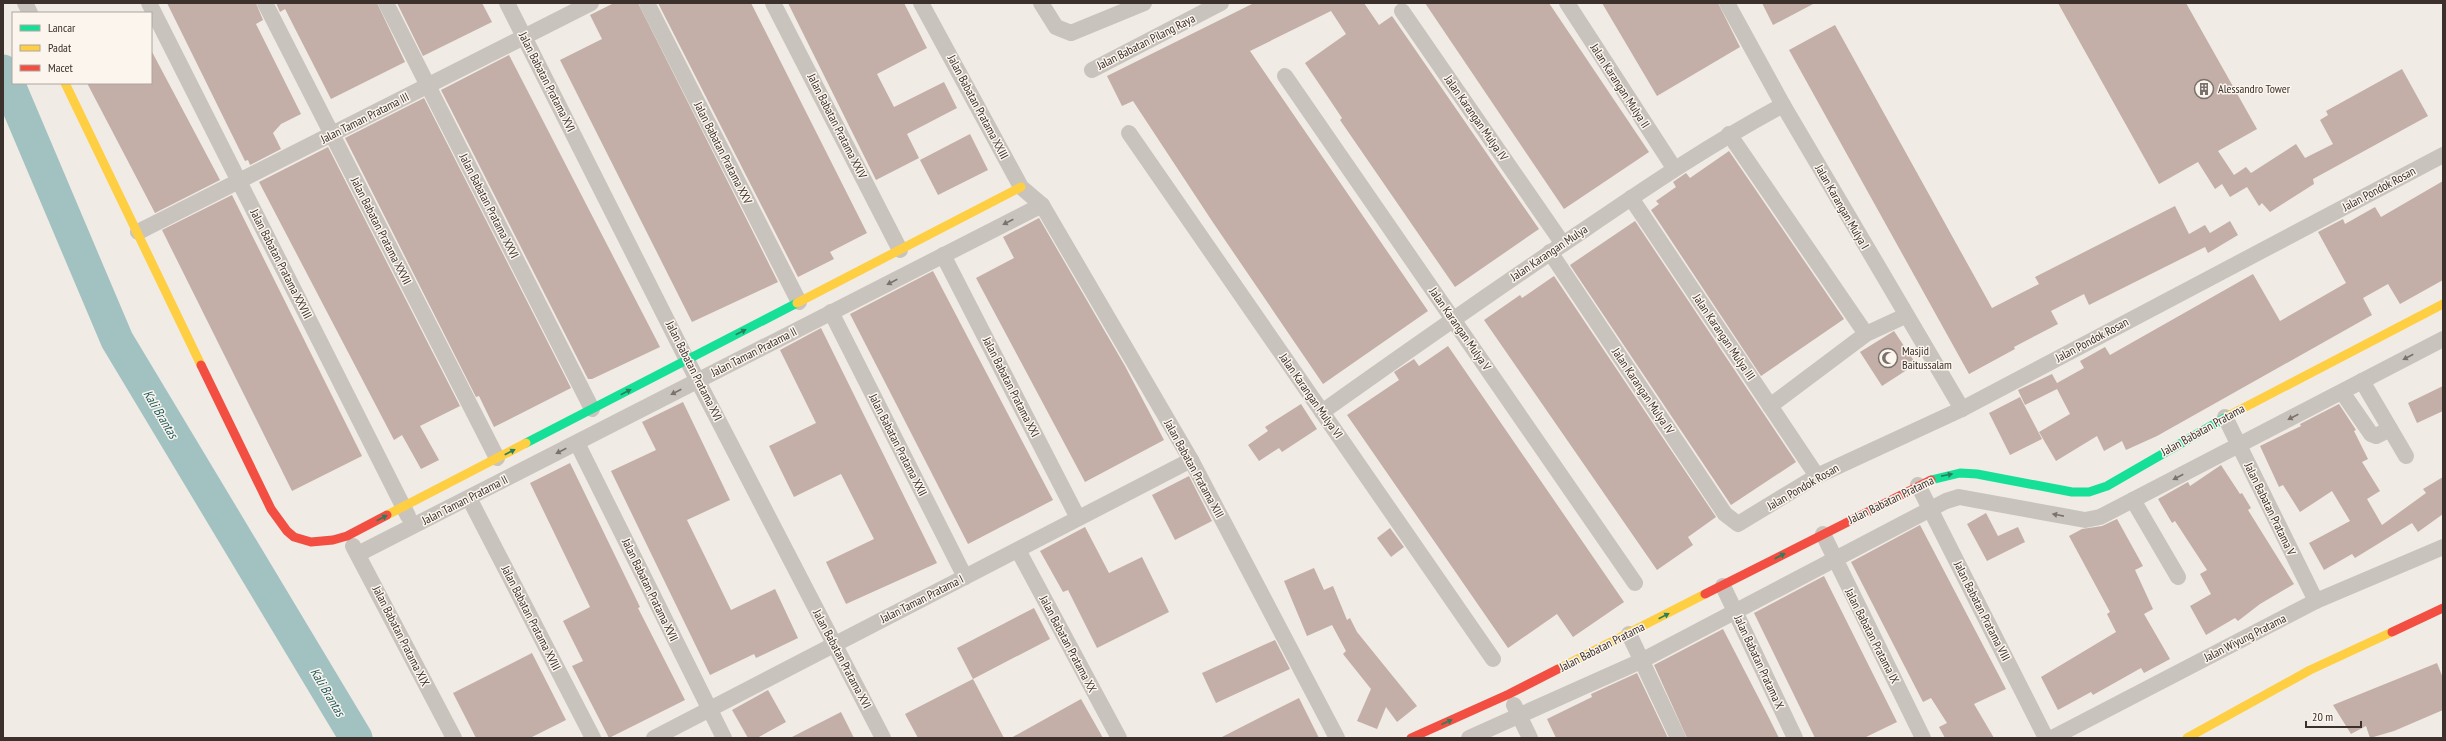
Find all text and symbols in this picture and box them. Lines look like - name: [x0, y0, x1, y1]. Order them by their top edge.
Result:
- street label: Jalan Babatan Pilang Raya: [1093, 10, 1197, 73]
- legend: [12, 12, 152, 84]
- text: Lancar: [48, 20, 76, 35]
- street label: Jalan Babatan Pratama XVI: [515, 29, 579, 134]
- text: Padat: [48, 40, 72, 55]
- street label: Jalan Karangan Mulya II: [1587, 40, 1653, 131]
- street label: Jalan Babatan Pratama XXIII: [944, 51, 1012, 161]
- text: Macet: [48, 60, 73, 75]
- street label: Jalan Babatan Pratama XXIV: [804, 70, 871, 181]
- street label: Jalan Karangan Mulya IV: [1441, 71, 1512, 164]
- building icon: Alessandro Tower: [2193, 78, 2215, 100]
- place label: Alessandro Tower: [2218, 81, 2291, 96]
- street label: Jalan Taman Pratama III: [317, 89, 411, 147]
- street label: Jalan Babatan Pratama XXV: [691, 98, 756, 207]
- street label: Jalan Babatan Pratama XXVI: [456, 150, 522, 261]
- street label: Jalan Karangan Mulya I: [1812, 161, 1873, 252]
- street label: Jalan Pondok Rosan: [2339, 163, 2418, 215]
- street label: Jalan Babatan Pratama XXVII: [347, 174, 415, 287]
- street label: Jalan Babatan Pratama XXVIII: [247, 206, 316, 321]
- one-way arrow: [1002, 219, 1013, 226]
- street label: Jalan Karangan Mulya: [1507, 221, 1590, 284]
- one-way arrow: [886, 278, 898, 285]
- street label: Jalan Karangan Mulya V: [1426, 284, 1495, 373]
- street label: Jalan Karangan Mulya III: [1690, 290, 1759, 383]
- street label: Jalan Pondok Rosan: [2052, 314, 2131, 366]
- street label: Jalan Babatan Pratama XVI: [662, 318, 726, 423]
- street label: Jalan Taman Pratama II: [707, 323, 799, 380]
- one-way arrow: [735, 329, 747, 335]
- street label: Jalan Babatan Pratama XXI: [979, 333, 1043, 439]
- place label: Masjid Baitussalam: [1902, 343, 1952, 372]
- street label: Jalan Karangan Mulya IV: [1609, 344, 1678, 437]
- mosque icon: Masjid Baitussalam: [1877, 347, 1899, 369]
- street label: Jalan Karangan Mulya VI: [1276, 350, 1346, 441]
- one-way arrow: [2403, 354, 2414, 360]
- water label: Kali Brantas: [139, 387, 183, 443]
- one-way arrow: [671, 388, 682, 395]
- one-way arrow: [620, 389, 631, 395]
- street label: Jalan Babatan Pratama XXII: [866, 390, 931, 498]
- street label: Jalan Babatan Pratama: [2157, 400, 2247, 459]
- one-way arrow: [2287, 414, 2299, 420]
- street label: Jalan Babatan Pratama XIII: [1161, 416, 1228, 521]
- one-way arrow: [504, 448, 516, 455]
- one-way arrow: [555, 448, 566, 454]
- street label: Jalan Babatan Pratama V: [2241, 459, 2300, 558]
- street label: Jalan Pondok Rosan: [1763, 460, 1841, 514]
- street label: Jalan Taman Pratama II: [418, 471, 510, 528]
- street label: Jalan Babatan Pratama: [1845, 472, 1936, 527]
- one-way arrow: [1941, 472, 1953, 478]
- one-way arrow: [2172, 474, 2184, 480]
- one-way arrow: [2052, 512, 2064, 518]
- one-way arrow: [376, 514, 388, 521]
- street label: Jalan Babatan Pratama XVII: [619, 535, 682, 644]
- one-way arrow: [1774, 553, 1786, 560]
- street label: Jalan Babatan Pratama VIII: [1950, 558, 2014, 663]
- street label: Jalan Babatan Pratama XVIII: [498, 562, 564, 673]
- street label: Jalan Taman Pratama I: [877, 571, 966, 626]
- street label: Jalan Babatan Pratama XIX: [369, 582, 433, 688]
- street label: Jalan Babatan Pratama IX: [1842, 585, 1903, 686]
- street label: Jalan Babatan Pratama XX: [1036, 592, 1100, 695]
- street label: Jalan Babatan Pratama XVI: [810, 606, 875, 711]
- street label: Jalan Wiyung Pratama: [2200, 610, 2289, 665]
- street label: Jalan Babatan Pratama X: [1731, 612, 1788, 711]
- one-way arrow: [1658, 613, 1670, 619]
- street label: Jalan Babatan Pratama: [1556, 619, 1647, 675]
- water label: Kali Brantas: [306, 665, 350, 721]
- scale bar: [2306, 703, 2361, 729]
- text: 20 m: [2312, 709, 2333, 724]
- one-way arrow: [1441, 719, 1453, 726]

